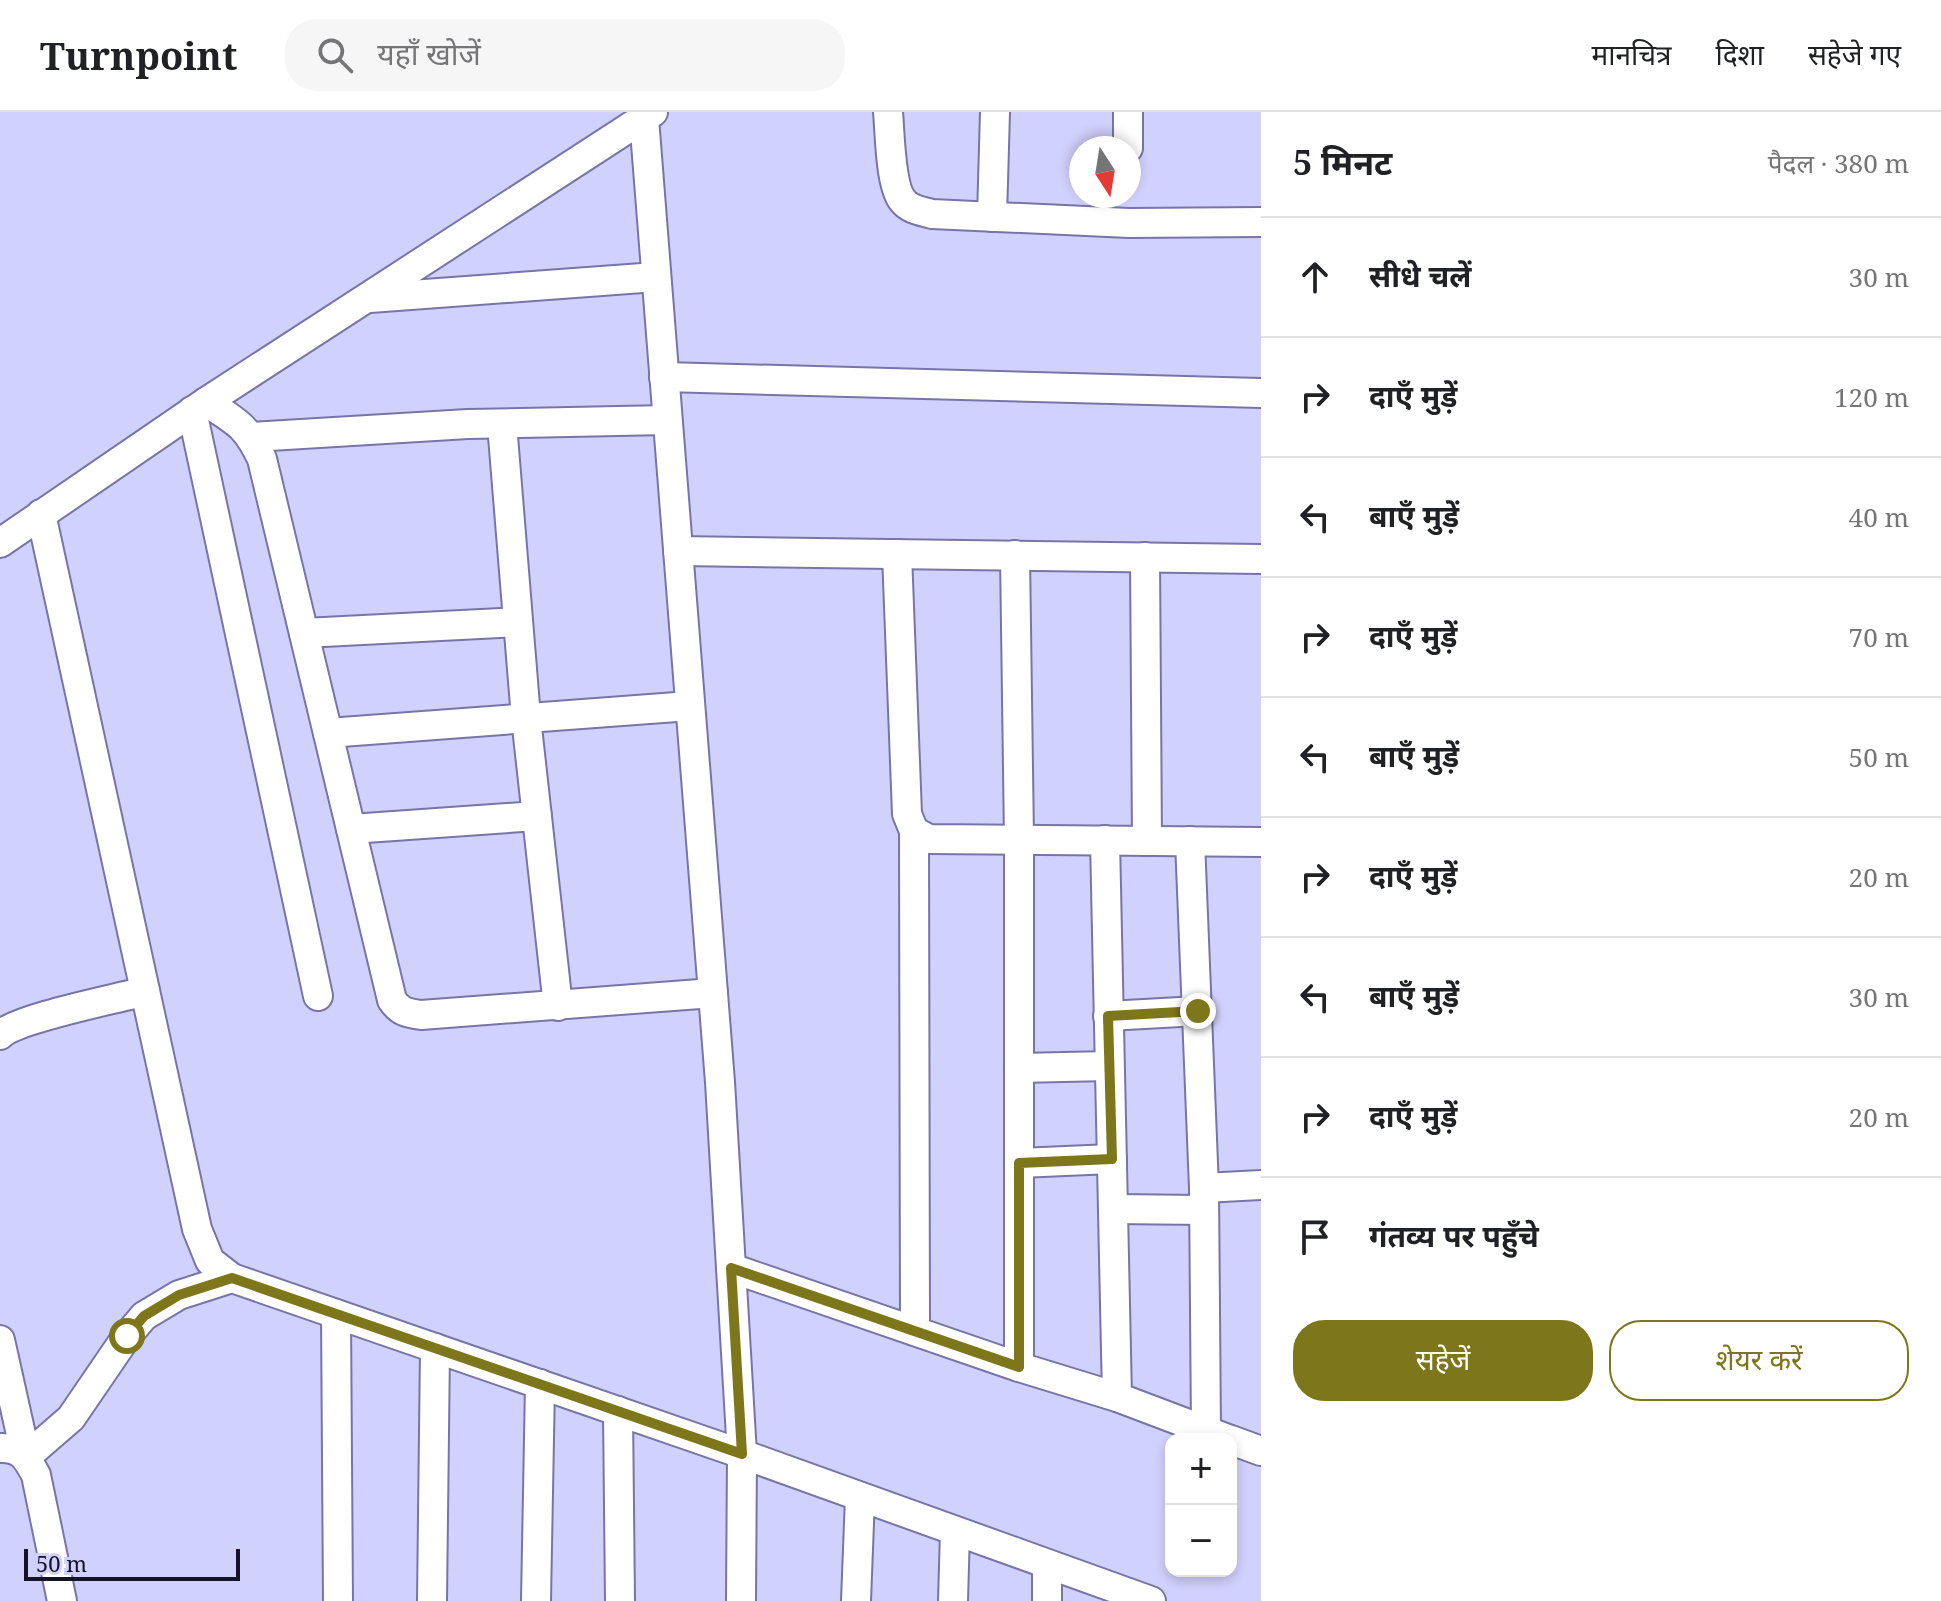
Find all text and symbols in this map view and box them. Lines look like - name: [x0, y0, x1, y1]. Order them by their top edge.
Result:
- search box: [285, 19, 845, 91]
- text: Turnpoint: [40, 29, 237, 81]
- icon: search: [313, 33, 357, 77]
- text: यहाँ खोजें: [377, 33, 481, 74]
- text: मानचित्र: [1591, 35, 1671, 73]
- text: दिशा: [1715, 35, 1764, 73]
- text: सहेजे गए: [1808, 35, 1901, 73]
- north arrow: [1069, 136, 1141, 208]
- text: 5 मिनट: [1293, 139, 1392, 185]
- text: पैदल · 380 m: [1768, 145, 1909, 181]
- icon: ahead: [1293, 255, 1337, 299]
- text: सीधे चलें: [1369, 255, 1471, 296]
- text: 30 m: [1849, 259, 1909, 295]
- icon: right: [1293, 375, 1337, 419]
- text: दाएँ मुड़ें: [1369, 375, 1457, 416]
- text: 120 m: [1834, 379, 1909, 415]
- icon: left: [1293, 495, 1337, 539]
- text: बाएँ मुड़ें: [1369, 495, 1459, 536]
- text: 40 m: [1849, 499, 1909, 535]
- icon: right: [1293, 615, 1337, 659]
- text: दाएँ मुड़ें: [1369, 615, 1457, 656]
- text: 70 m: [1849, 619, 1909, 655]
- icon: left: [1293, 735, 1337, 779]
- text: बाएँ मुड़ें: [1369, 735, 1459, 776]
- text: 50 m: [1849, 739, 1909, 775]
- icon: right: [1293, 855, 1337, 899]
- text: दाएँ मुड़ें: [1369, 855, 1457, 896]
- text: 20 m: [1849, 859, 1909, 895]
- icon: left: [1293, 975, 1337, 1019]
- text: बाएँ मुड़ें: [1369, 975, 1459, 1016]
- text: 30 m: [1849, 979, 1909, 1015]
- route end: [1180, 993, 1216, 1029]
- icon: right: [1293, 1095, 1337, 1139]
- text: दाएँ मुड़ें: [1369, 1095, 1457, 1136]
- text: 20 m: [1849, 1099, 1909, 1135]
- icon: arrive: [1293, 1215, 1337, 1259]
- text: गंतव्य पर पहुँचे: [1369, 1215, 1539, 1256]
- route start: [109, 1318, 145, 1354]
- button: सहेजें: [1293, 1320, 1593, 1401]
- button: शेयर करें: [1609, 1320, 1909, 1401]
- map controls: [1165, 1433, 1237, 1577]
- button: +: [1165, 1433, 1237, 1505]
- button: −: [1165, 1505, 1237, 1577]
- scale bar: [24, 1545, 240, 1581]
- text: 50 m: [36, 1548, 87, 1578]

